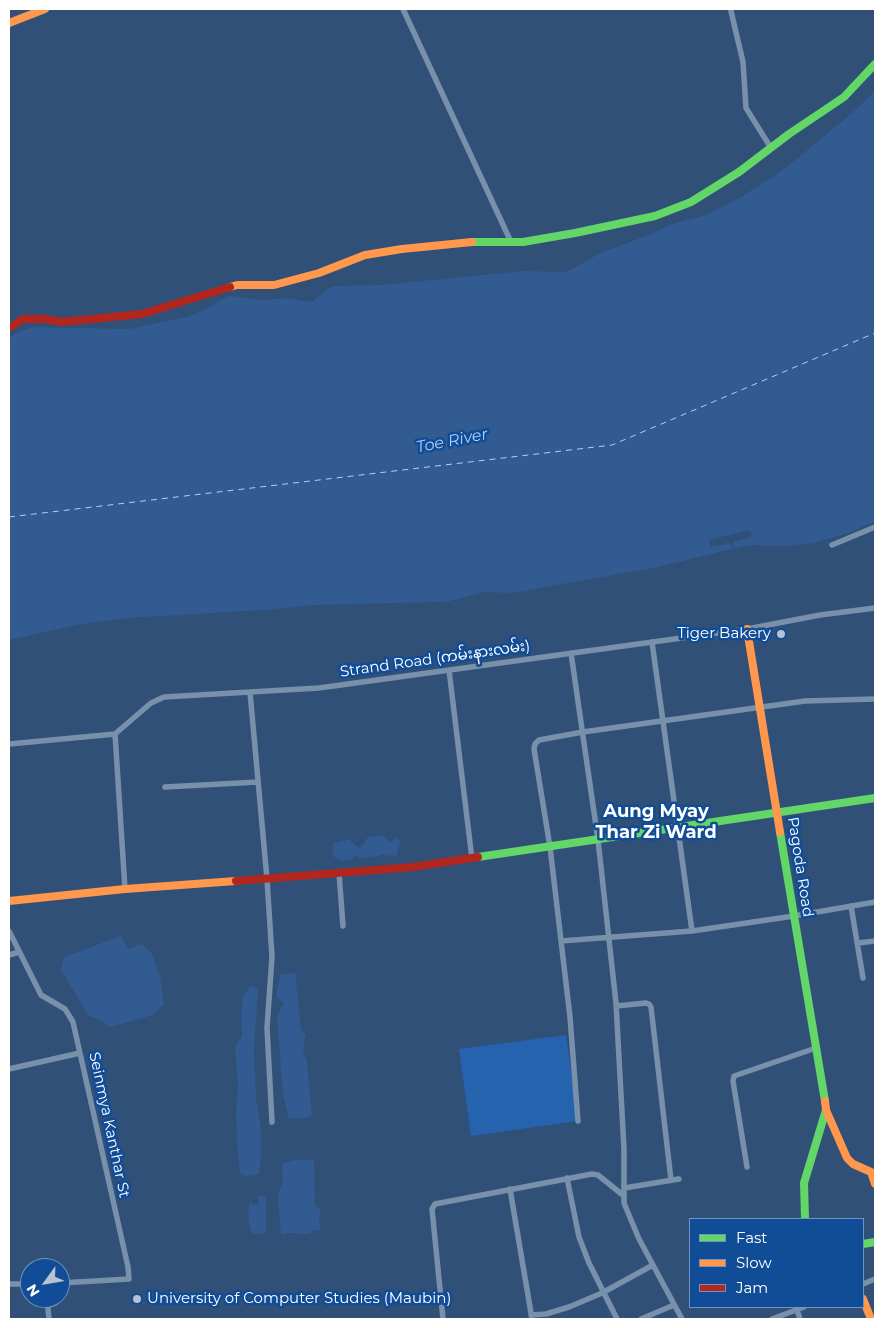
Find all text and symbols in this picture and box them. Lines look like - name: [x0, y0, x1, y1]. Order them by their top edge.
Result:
- water label: Toe River: [415, 425, 489, 457]
- place label: Tiger Bakery: [677, 625, 771, 643]
- marker: Tiger Bakery: [775, 628, 787, 640]
- street label: Strand Road (ကမ်းနားလမ်း): [339, 637, 531, 681]
- district label: Aung Myay Thar Zi Ward: [595, 801, 717, 844]
- street label: Pagoda Road: [783, 816, 817, 918]
- street label: Seinmya Kanthar St: [85, 1051, 133, 1199]
- legend: [689, 1218, 864, 1308]
- text: Fast: [736, 1228, 767, 1247]
- text: Slow: [736, 1253, 772, 1272]
- north arrow: [20, 1258, 70, 1308]
- text: Jam: [736, 1278, 768, 1297]
- text: N: [22, 1281, 44, 1300]
- place label: University of Computer Studies (Maubin): [147, 1290, 451, 1308]
- marker: University of Computer Studies (Maubin): [131, 1293, 143, 1305]

